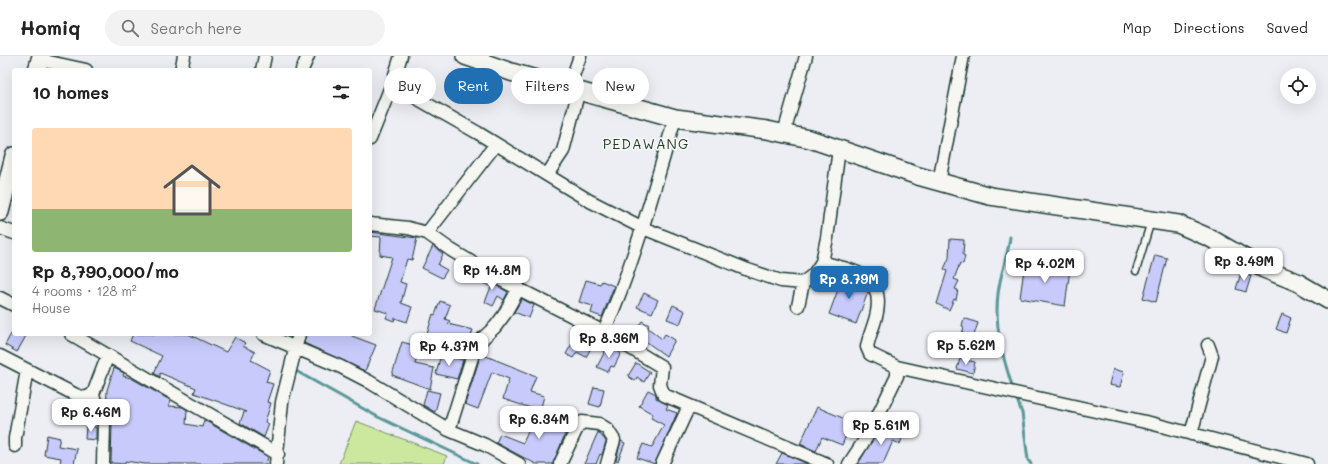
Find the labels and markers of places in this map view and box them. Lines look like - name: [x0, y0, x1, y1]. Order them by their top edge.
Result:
- pin: Rp 3.49M: [1203, 248, 1285, 282]
- pin: Rp 4.02M: [1004, 250, 1086, 284]
- pin: Rp 14.8M: [451, 257, 533, 291]
- pin: Rp 8.79M: [808, 266, 890, 300]
- pin: Rp 8.36M: [568, 325, 650, 359]
- pin: Rp 5.62M: [925, 332, 1007, 366]
- pin: Rp 4.37M: [408, 333, 490, 367]
- pin: Rp 6.46M: [50, 399, 132, 433]
- pin: Rp 6.34M: [498, 406, 580, 440]
- pin: Rp 5.61M: [840, 412, 922, 446]

